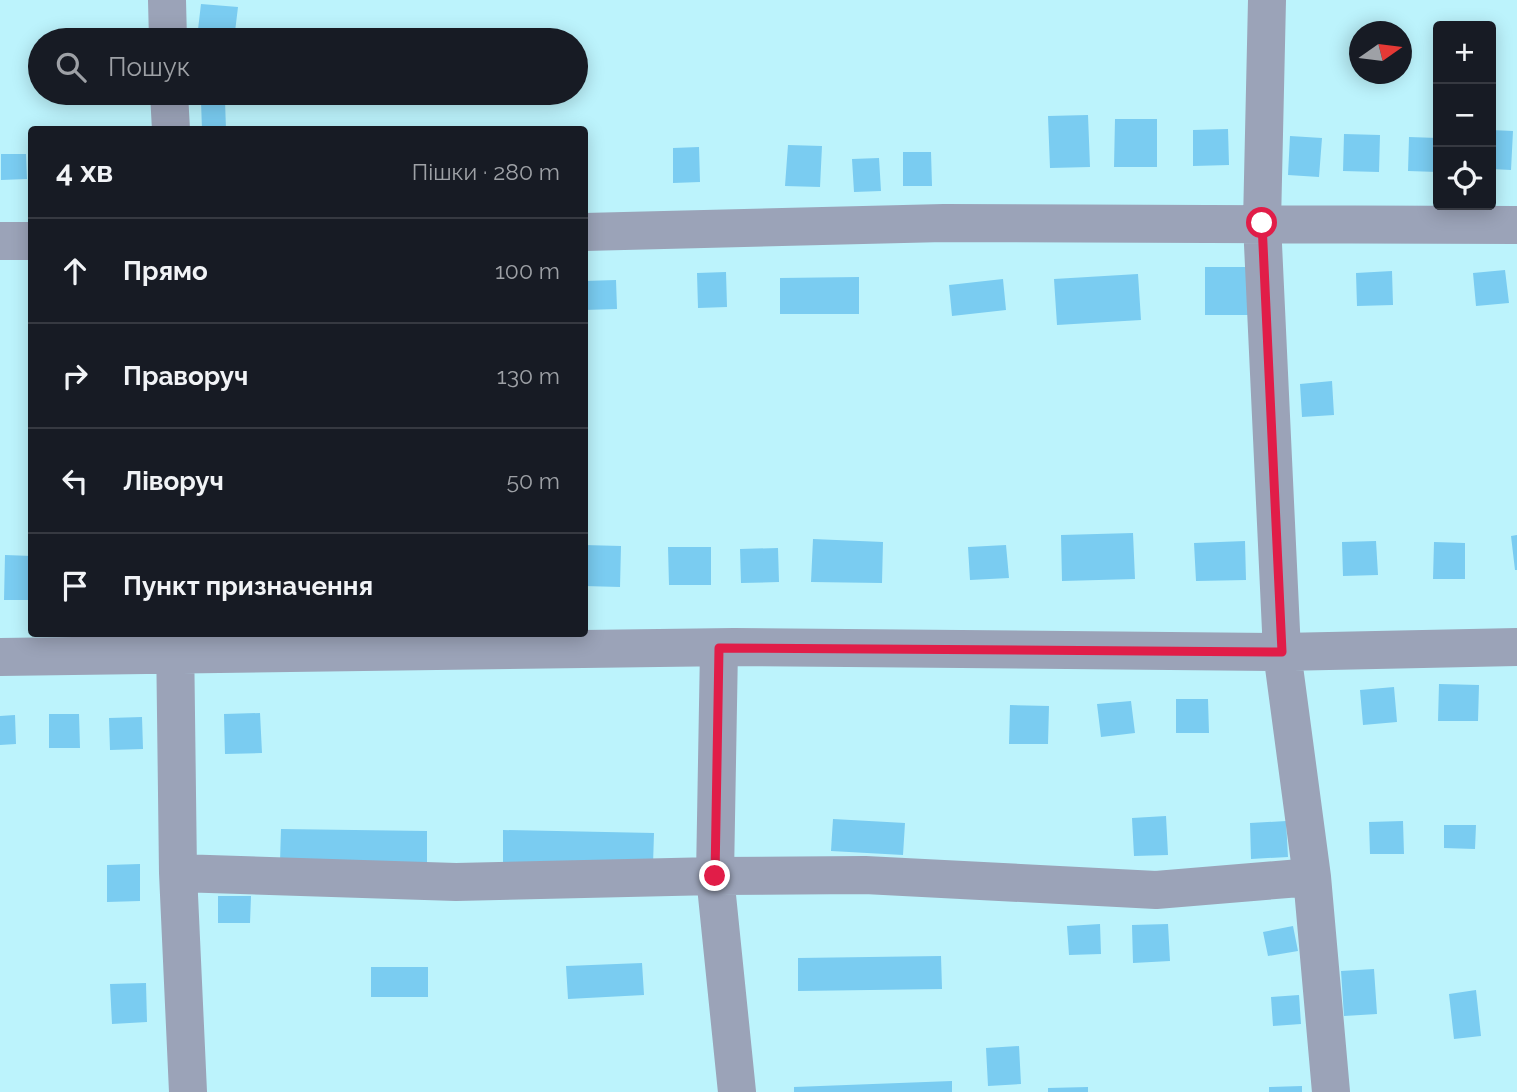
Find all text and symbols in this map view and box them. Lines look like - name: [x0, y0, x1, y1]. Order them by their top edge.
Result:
- north arrow: [1349, 21, 1412, 84]
- map controls: [1433, 21, 1496, 210]
- button: +: [1433, 21, 1496, 84]
- search box: [28, 28, 588, 105]
- icon: search: [52, 48, 90, 86]
- text: Пошук: [108, 52, 190, 82]
- button: −: [1433, 84, 1496, 147]
- button: locate: [1433, 147, 1496, 210]
- text: 4 хв: [56, 154, 113, 189]
- text: Пішки · 280 m: [412, 158, 560, 185]
- route start: [1246, 207, 1277, 238]
- icon: ahead: [56, 252, 94, 290]
- text: Прямо: [123, 256, 208, 286]
- text: 100 m: [495, 257, 560, 284]
- icon: right: [56, 357, 94, 395]
- text: Праворуч: [123, 361, 248, 391]
- text: 130 m: [497, 362, 560, 389]
- icon: left: [56, 462, 94, 500]
- text: Ліворуч: [123, 466, 224, 496]
- text: 50 m: [506, 467, 560, 494]
- icon: arrive: [56, 567, 94, 605]
- text: Пункт призначення: [123, 571, 373, 601]
- route end: [699, 860, 730, 891]

